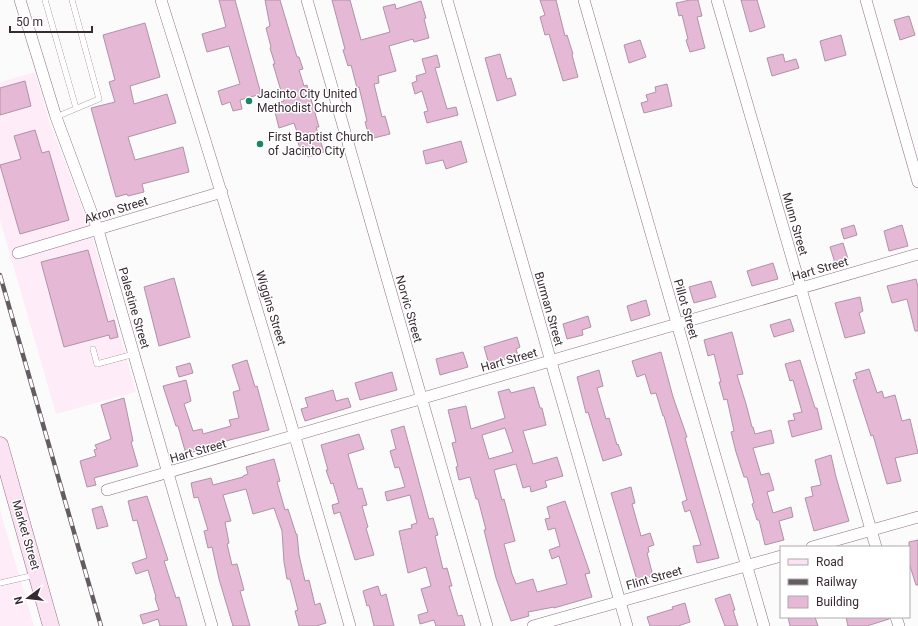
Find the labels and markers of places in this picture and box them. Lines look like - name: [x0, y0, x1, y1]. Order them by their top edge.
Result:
- place label: Jacinto City United Methodist Church: [257, 87, 357, 115]
- marker: Jacinto City United Methodist Church: [244, 96, 254, 106]
- place label: First Baptist Church of Jacinto City: [268, 130, 373, 158]
- marker: First Baptist Church of Jacinto City: [255, 139, 265, 149]

